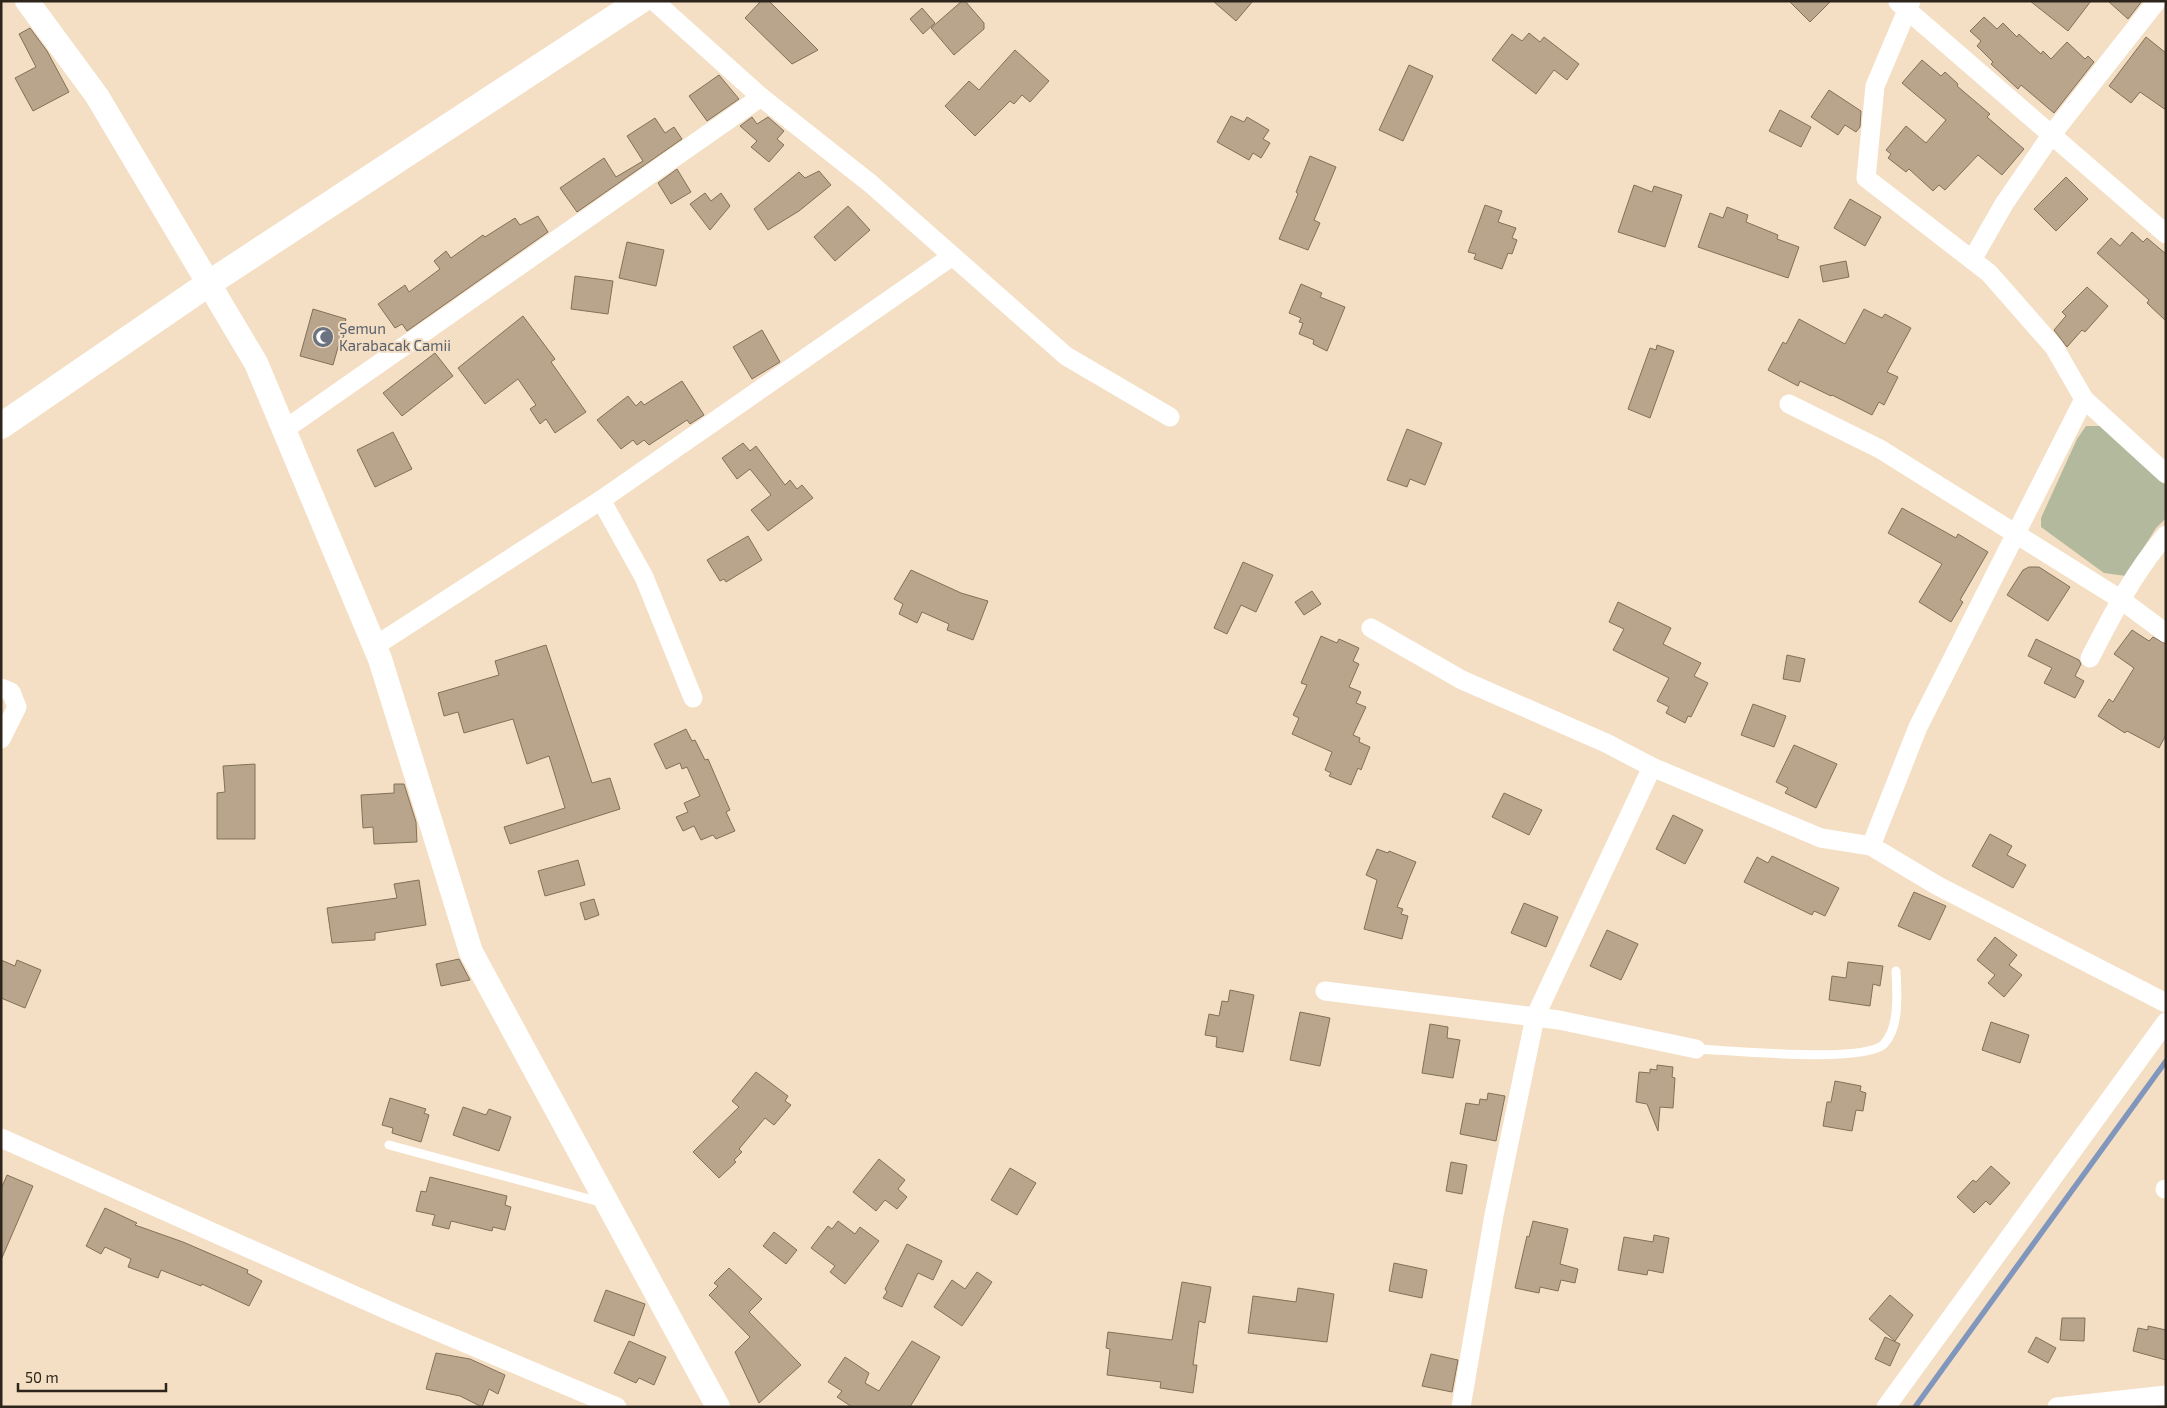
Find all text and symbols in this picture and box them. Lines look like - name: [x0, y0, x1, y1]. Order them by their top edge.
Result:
- place label: Şemun Karabacak Camii: [339, 319, 451, 354]
- mosque icon: Şemun Karabacak Camii: [311, 325, 335, 349]
- scale bar: [18, 1360, 165, 1392]
- text: 50 m: [25, 1368, 59, 1386]

